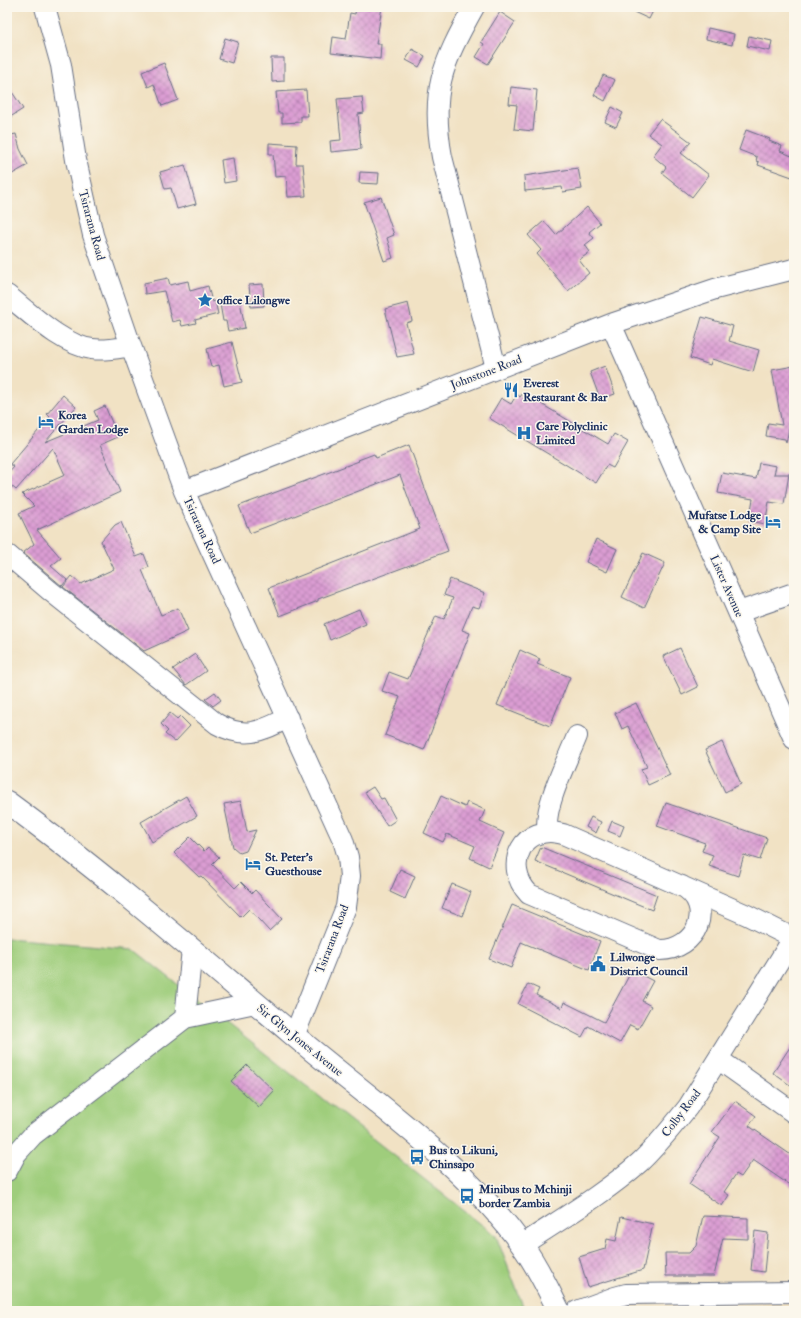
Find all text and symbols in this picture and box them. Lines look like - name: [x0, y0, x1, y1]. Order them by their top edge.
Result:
- street label: Tsirarana Road: [75, 188, 108, 262]
- place icon: office Lilongwe: [196, 291, 214, 309]
- place label: office Lilongwe: [217, 293, 291, 308]
- street label: Johnstone Road: [447, 352, 524, 393]
- place label: Everest Restaurant & Bar: [523, 376, 608, 405]
- restaurant icon: Everest Restaurant & Bar: [502, 381, 520, 399]
- place label: Korea Garden Lodge: [58, 408, 129, 437]
- hotel icon: Korea Garden Lodge: [37, 413, 55, 431]
- place label: Care Polyclinic Limited: [536, 419, 608, 448]
- hospital icon: Care Polyclinic Limited: [515, 424, 533, 442]
- street label: Tsirarana Road: [179, 494, 224, 566]
- place label: Mufatse Lodge & Camp Site: [687, 508, 762, 537]
- hotel icon: Mufatse Lodge & Camp Site: [764, 513, 782, 531]
- street label: Lister Avenue: [706, 553, 747, 620]
- place label: St. Peter's Guesthouse: [265, 850, 323, 879]
- hotel icon: St. Peter's Guesthouse: [244, 855, 262, 873]
- street label: Tsirarana Road: [312, 903, 352, 976]
- place label: Lilwonge District Council: [610, 950, 689, 979]
- public building icon: Lilwonge District Council: [589, 955, 607, 973]
- street label: Sir Glyn Jones Avenue: [253, 1001, 346, 1080]
- street label: Colby Road: [658, 1086, 704, 1140]
- place label: Bus to Likuni, Chinsapo: [429, 1143, 498, 1172]
- bus stop icon: Bus to Likuni, Chinsapo: [408, 1148, 426, 1166]
- place label: Minibus to Mchinji border Zambia: [478, 1182, 573, 1211]
- bus stop icon: Minibus to Mchinji border Zambia: [458, 1187, 476, 1205]

